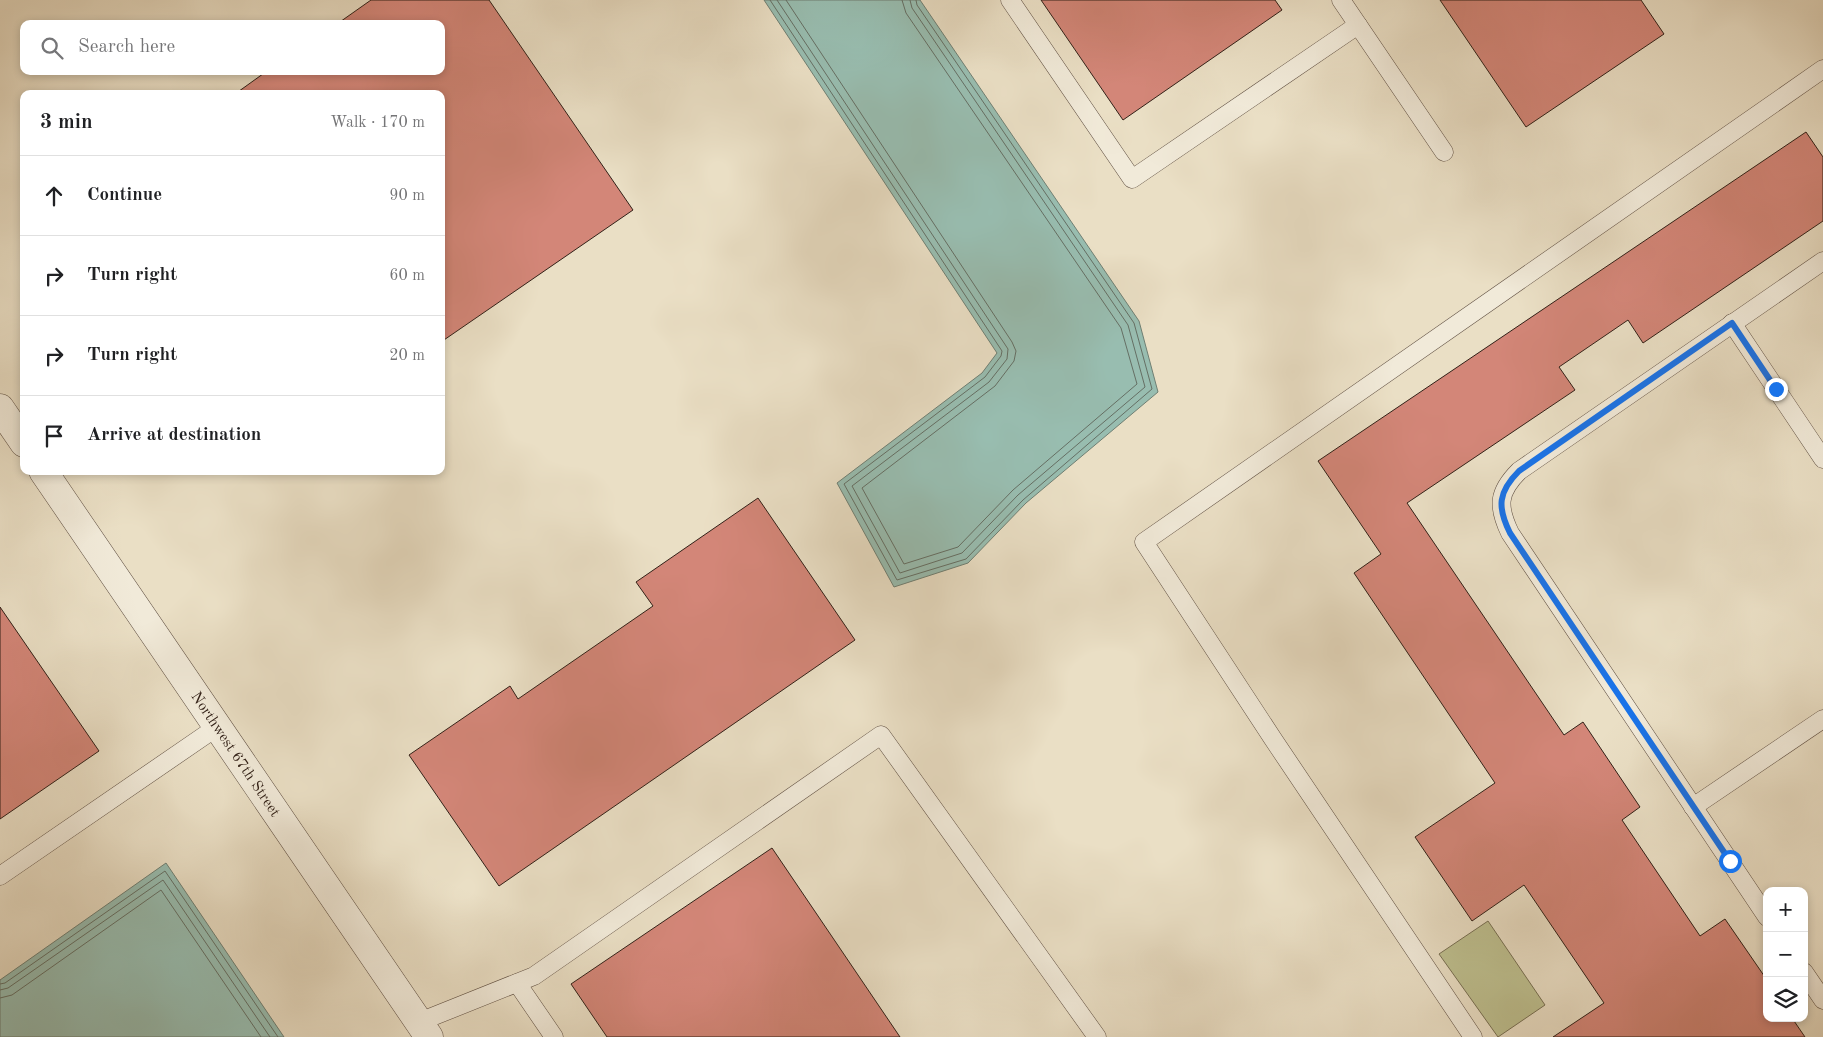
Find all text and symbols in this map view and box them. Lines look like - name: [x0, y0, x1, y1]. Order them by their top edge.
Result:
- search box: [20, 20, 445, 75]
- icon: search: [38, 34, 66, 62]
- text: Search here: [78, 38, 175, 57]
- text: 3 min: [40, 112, 93, 133]
- text: Walk · 170 m: [330, 115, 425, 131]
- icon: ahead: [40, 182, 68, 210]
- text: Continue: [87, 186, 162, 205]
- text: 90 m: [389, 188, 425, 204]
- icon: right: [40, 262, 68, 290]
- text: Turn right: [87, 266, 177, 285]
- text: 60 m: [389, 268, 425, 284]
- icon: right: [40, 342, 68, 370]
- text: Turn right: [87, 346, 177, 365]
- text: 20 m: [389, 348, 425, 364]
- route end: [1765, 378, 1788, 401]
- icon: arrive: [40, 422, 68, 450]
- text: Arrive at destination: [87, 426, 261, 445]
- street label: Northwest 67th Street: [187, 690, 282, 820]
- route start: [1719, 850, 1742, 873]
- map controls: [1763, 887, 1808, 1022]
- button: +: [1763, 887, 1808, 932]
- button: −: [1763, 932, 1808, 977]
- button: layers: [1763, 977, 1808, 1022]

